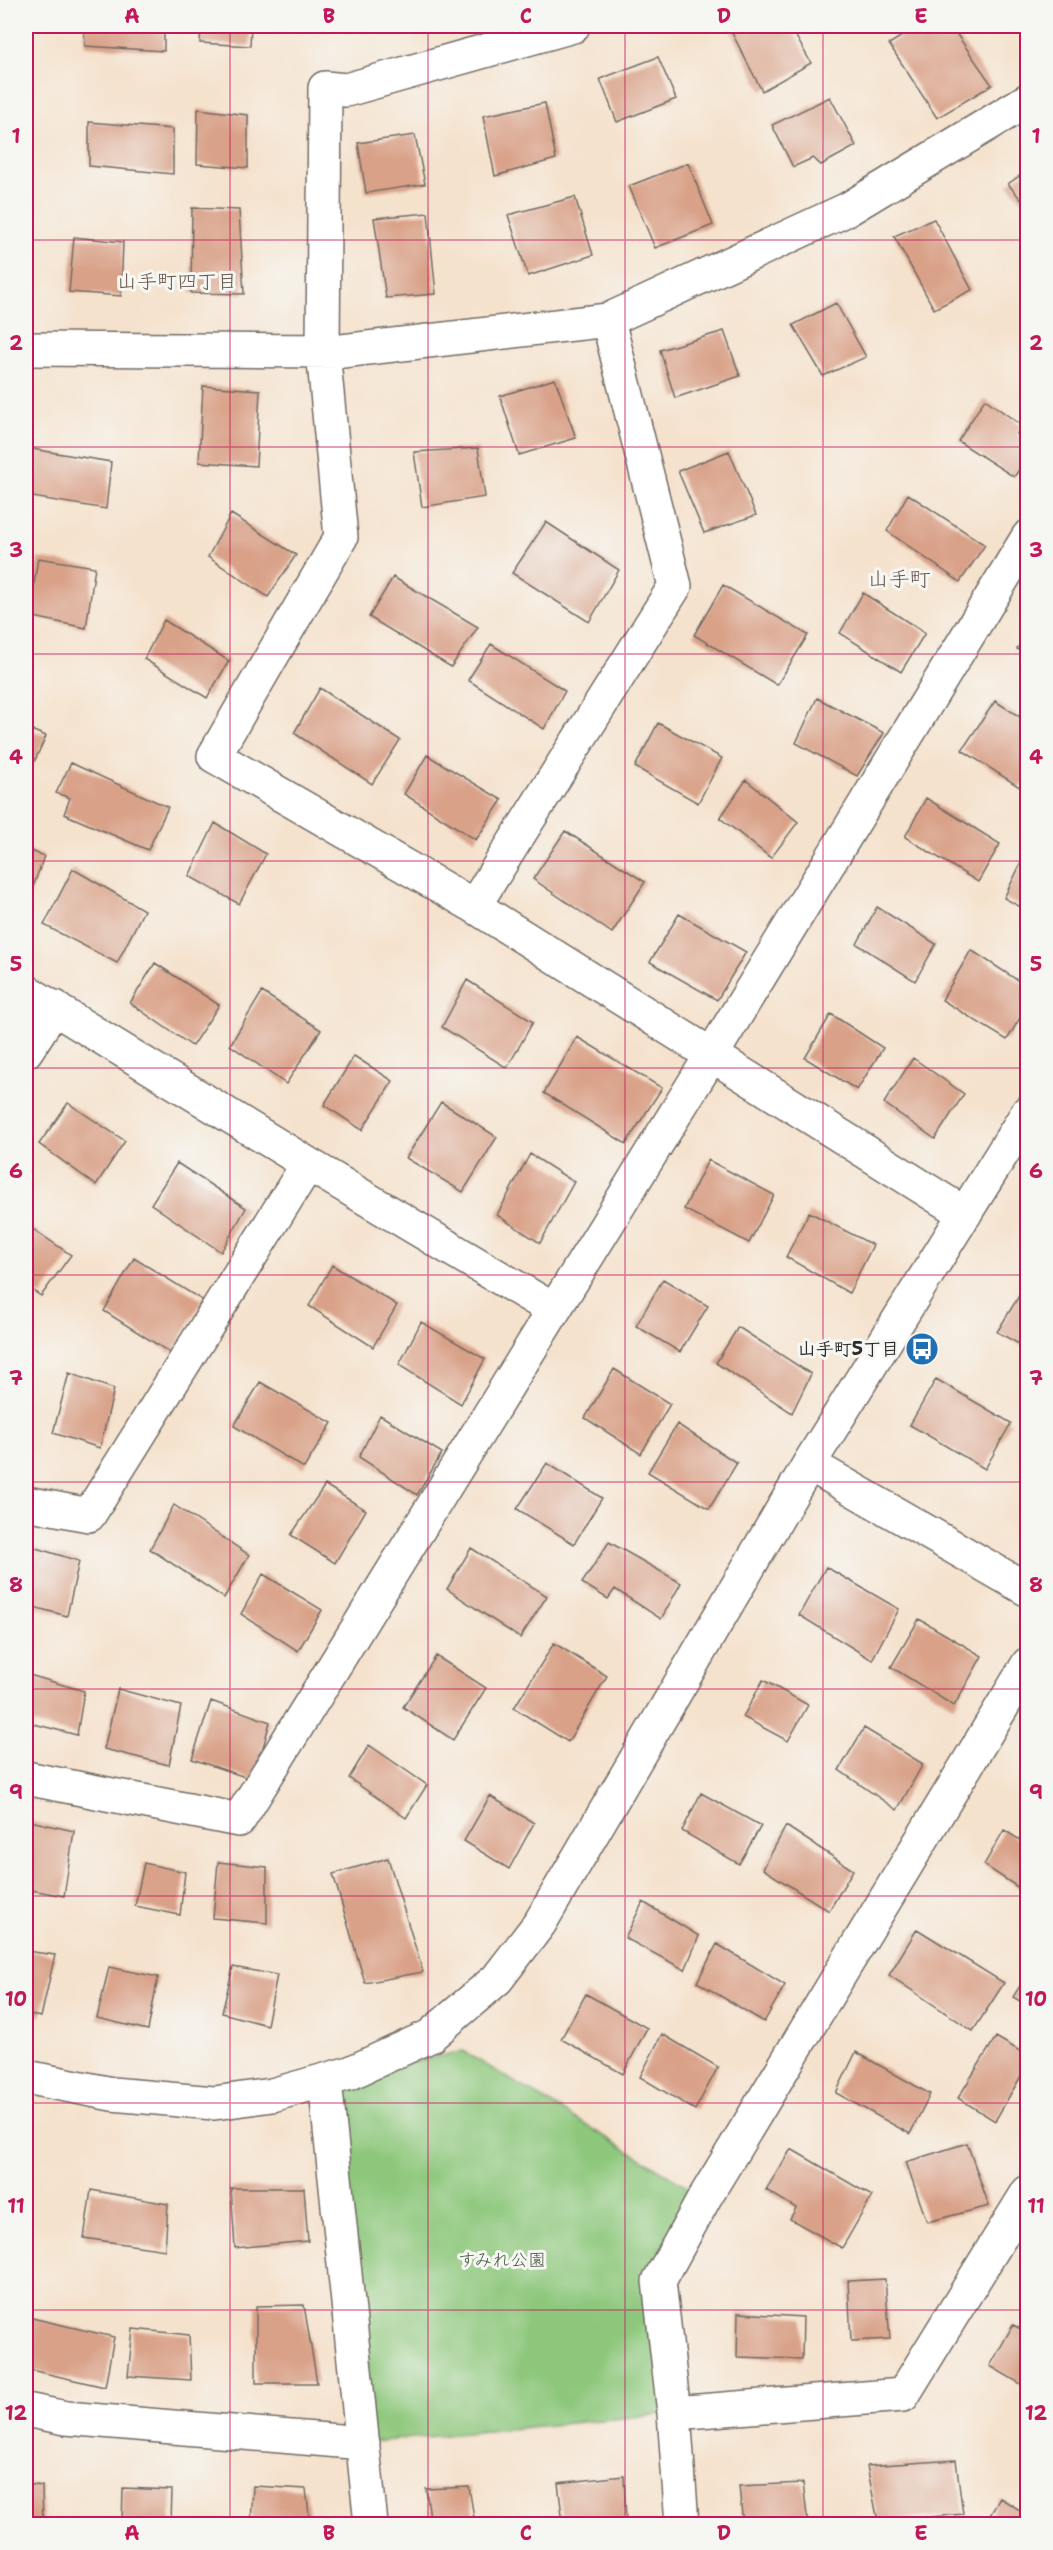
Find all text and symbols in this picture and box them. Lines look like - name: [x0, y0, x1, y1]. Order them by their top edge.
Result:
- text: A: [124, 3, 140, 29]
- text: B: [323, 3, 335, 29]
- text: C: [520, 3, 532, 29]
- text: D: [717, 3, 731, 29]
- text: E: [914, 3, 928, 29]
- text: 1: [11, 123, 21, 149]
- text: 1: [1031, 123, 1041, 149]
- district label: 山手町四丁目: [117, 268, 237, 294]
- text: 2: [9, 330, 23, 356]
- text: 2: [1029, 330, 1043, 356]
- text: 3: [9, 537, 23, 563]
- text: 3: [1029, 537, 1043, 563]
- district label: 山手町: [868, 565, 931, 593]
- text: 4: [9, 744, 23, 770]
- text: 4: [1029, 744, 1043, 770]
- text: 5: [10, 951, 22, 977]
- text: 5: [1030, 951, 1042, 977]
- text: 6: [9, 1158, 23, 1184]
- text: 6: [1029, 1158, 1043, 1184]
- bus stop icon: 山手町5丁目: [904, 1331, 940, 1367]
- place label: 山手町5丁目: [798, 1337, 899, 1361]
- text: 7: [9, 1365, 23, 1391]
- text: 7: [1029, 1365, 1043, 1391]
- text: 8: [9, 1572, 23, 1598]
- text: 8: [1029, 1572, 1043, 1598]
- text: 9: [9, 1779, 23, 1805]
- text: 9: [1029, 1779, 1043, 1805]
- text: 10: [5, 1986, 27, 2012]
- text: 10: [1025, 1986, 1047, 2012]
- text: 11: [7, 2193, 25, 2219]
- text: 11: [1027, 2193, 1045, 2219]
- park label: すみれ公園: [458, 2248, 546, 2272]
- text: 12: [5, 2400, 27, 2426]
- text: 12: [1025, 2400, 1047, 2426]
- text: A: [124, 2520, 140, 2546]
- text: B: [323, 2520, 335, 2546]
- text: C: [520, 2520, 532, 2546]
- text: D: [717, 2520, 731, 2546]
- text: E: [914, 2520, 928, 2546]

